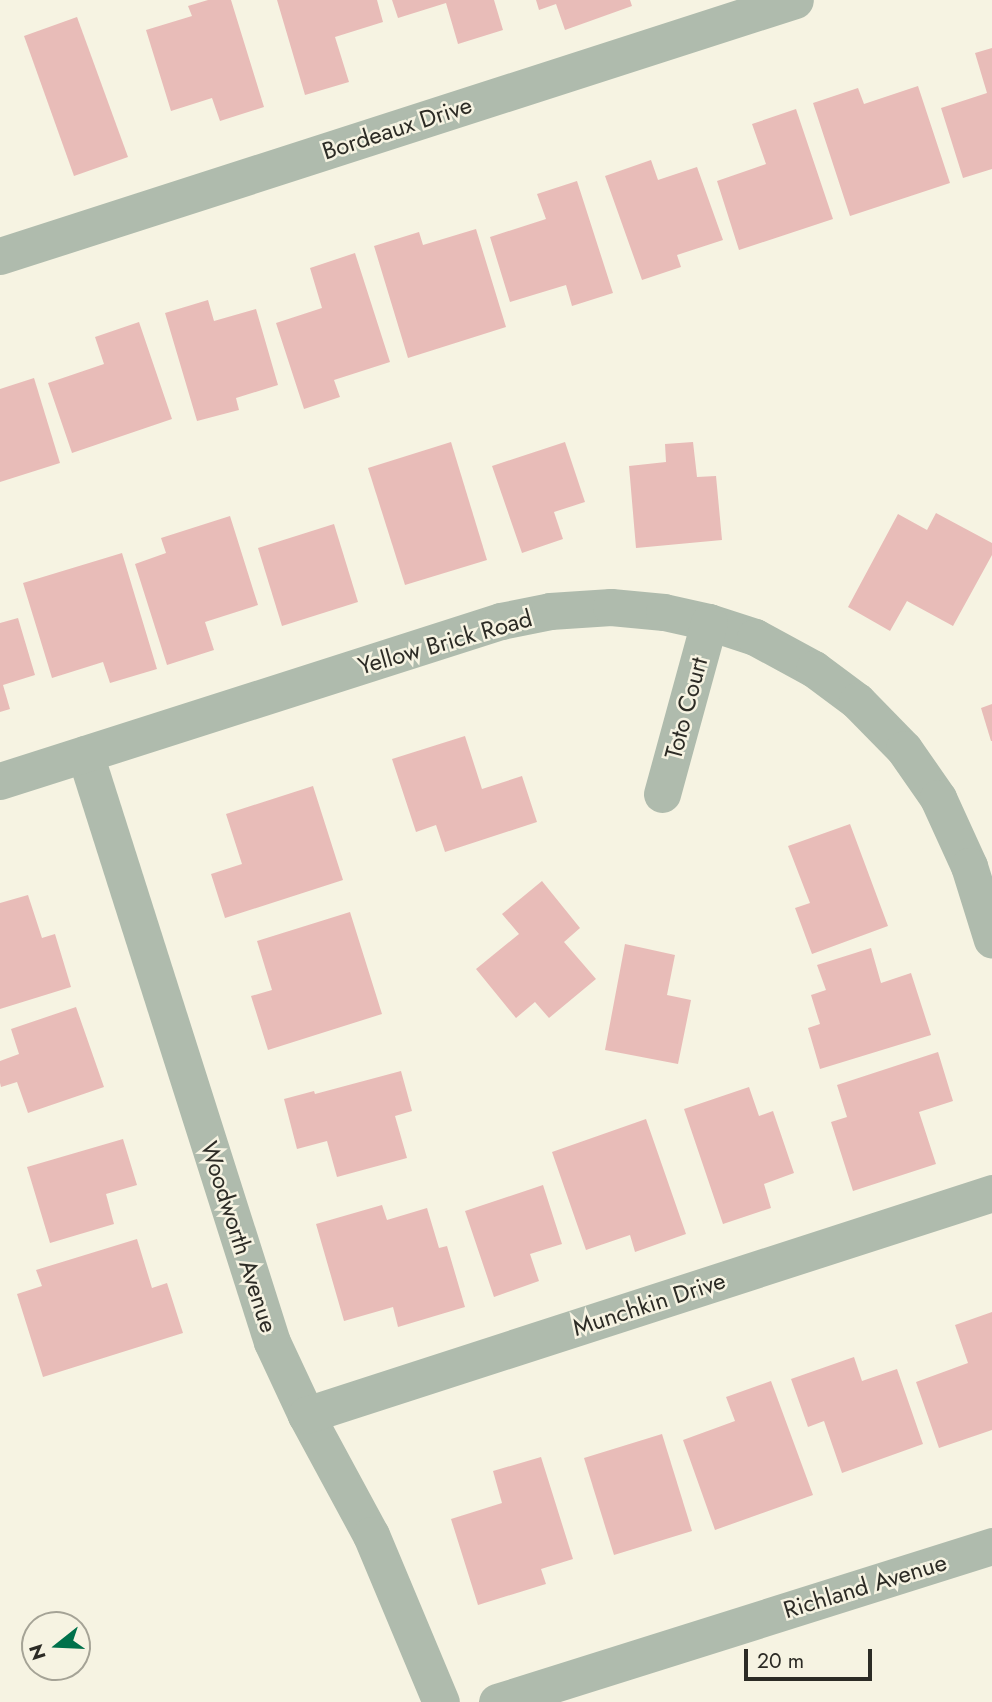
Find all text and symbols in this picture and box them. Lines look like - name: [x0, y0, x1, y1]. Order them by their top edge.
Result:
- street label: Bordeaux Drive: [319, 90, 475, 166]
- street label: Yellow Brick Road: [355, 603, 535, 681]
- street label: Toto Court: [659, 654, 713, 762]
- street label: Woodworth Avenue: [195, 1138, 283, 1336]
- street label: Munchkin Drive: [569, 1266, 729, 1342]
- street label: Richland Avenue: [780, 1548, 950, 1624]
- north arrow: [21, 1611, 91, 1681]
- scale bar: [747, 1636, 875, 1680]
- text: N: [22, 1641, 53, 1663]
- text: 20 m: [757, 1646, 804, 1676]

